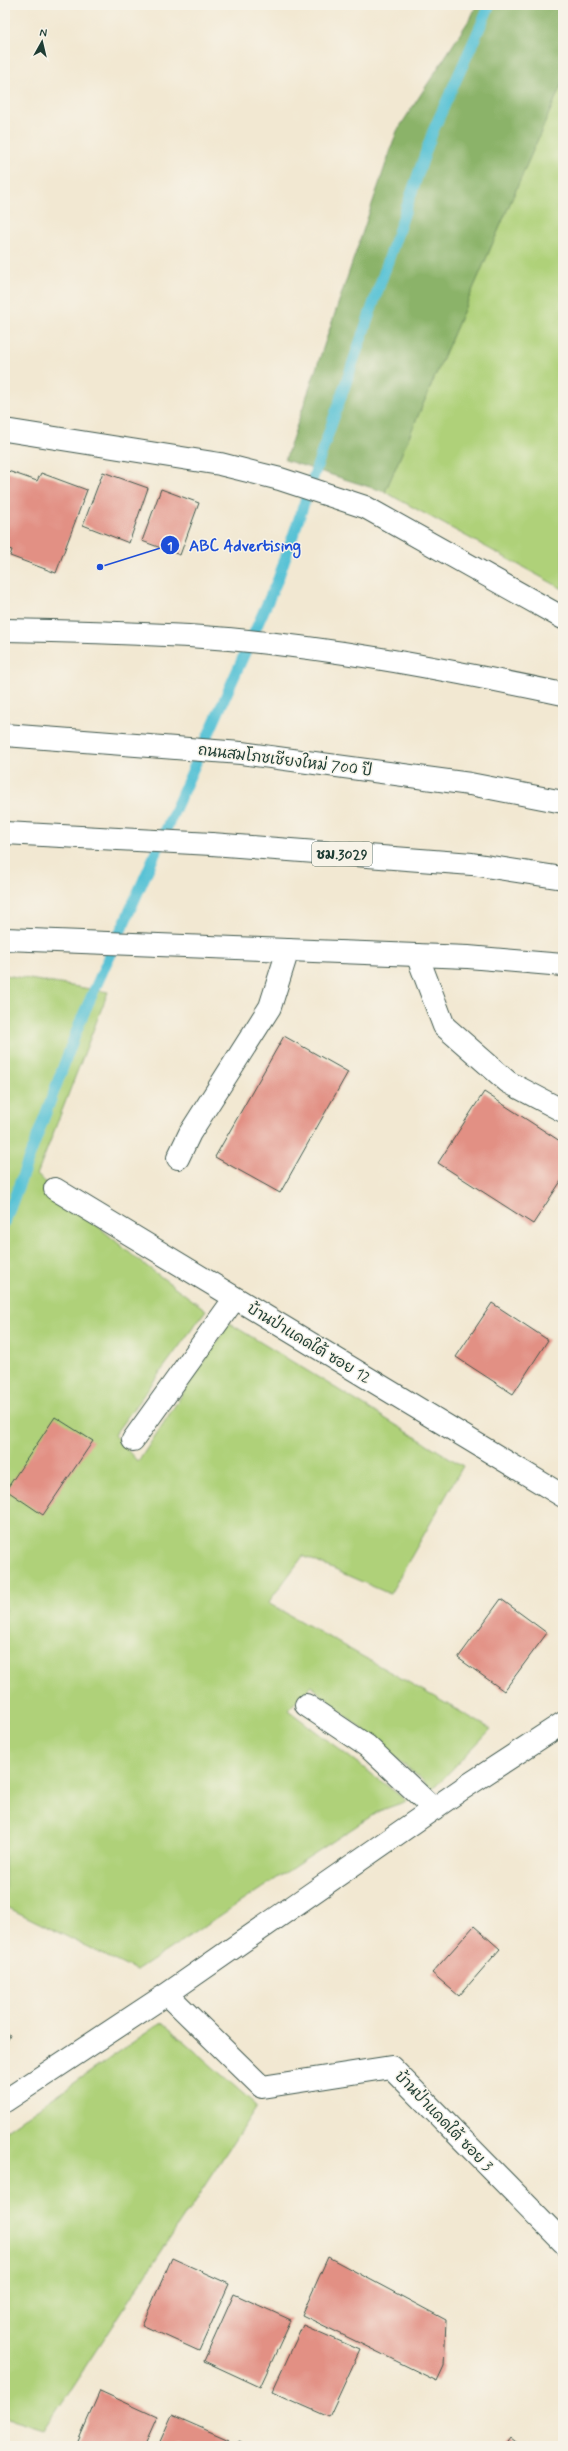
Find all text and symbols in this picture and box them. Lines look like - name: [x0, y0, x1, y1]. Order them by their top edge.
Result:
- north arrow: [22, 22, 62, 62]
- text: N: [39, 26, 48, 41]
- callout: ABC Advertising: [160, 531, 309, 559]
- text: ABC Advertising: [189, 536, 301, 559]
- text: 1: [167, 539, 173, 555]
- street label: ถนนสมโภชเชียงใหม่ 700 ปี: [197, 739, 373, 782]
- road number: ชม.3029: [312, 842, 372, 866]
- street label: บ้านป่าแดดใต้ ซอย 12: [243, 1298, 374, 1389]
- street label: บ้านป่าแดดใต้ ซอย 3: [390, 2066, 497, 2177]

